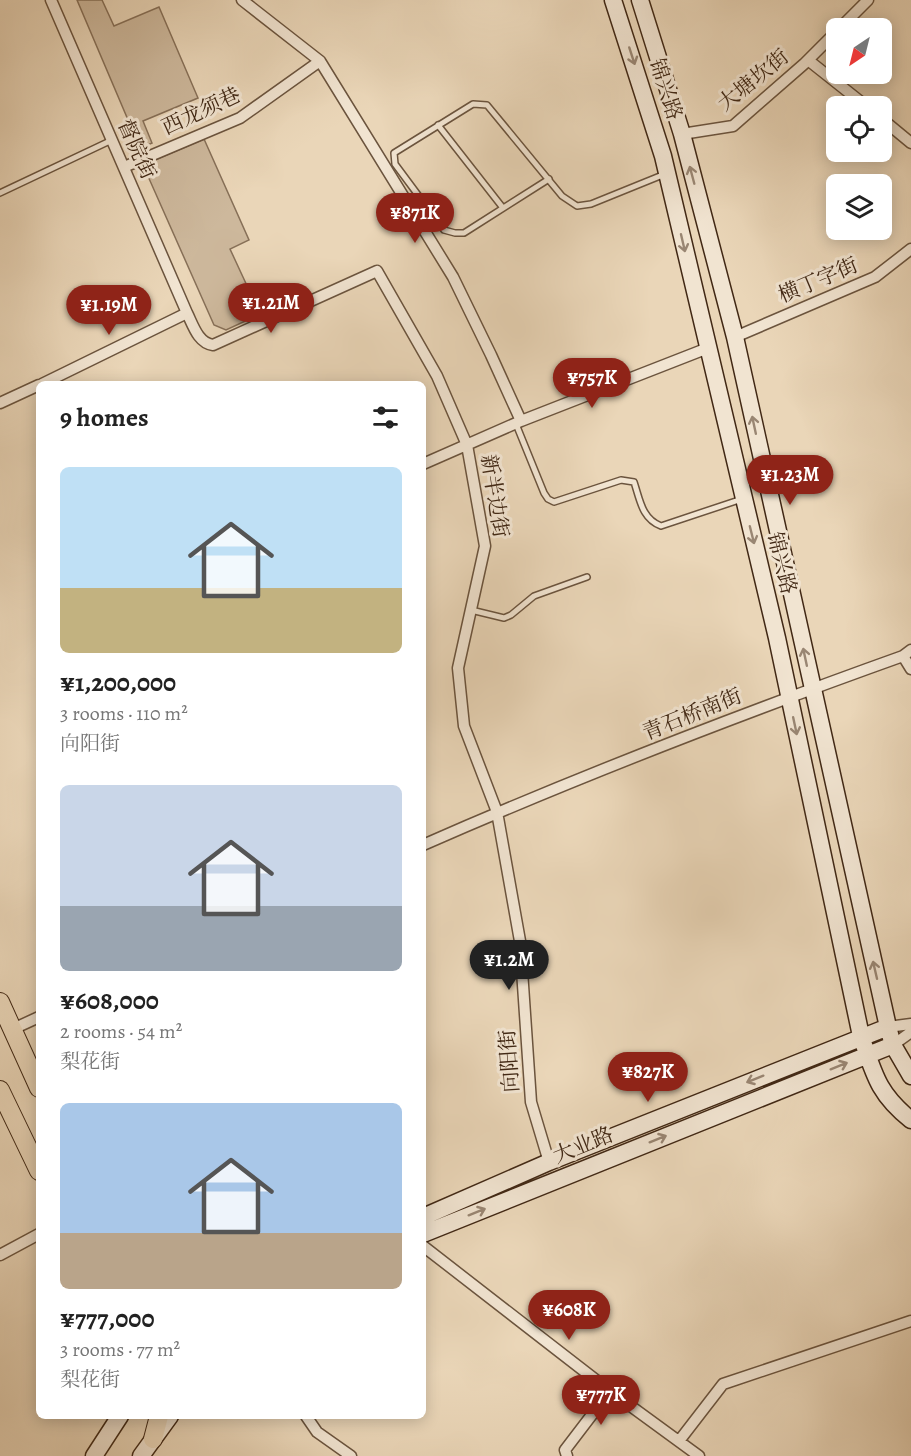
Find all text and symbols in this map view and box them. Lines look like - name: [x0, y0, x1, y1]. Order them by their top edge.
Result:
- north arrow: [826, 18, 892, 84]
- map controls: [826, 18, 892, 240]
- street label: 大塘坎街: [712, 43, 794, 117]
- one-way arrow: [627, 46, 638, 65]
- street label: 锦兴路: [643, 55, 689, 123]
- street label: 西龙须巷: [157, 81, 245, 141]
- button: locate: [826, 96, 892, 162]
- street label: 督院街: [111, 115, 163, 183]
- one-way arrow: [686, 166, 698, 185]
- button: layers: [826, 174, 892, 240]
- pin: ¥871K: [373, 193, 457, 244]
- text: ¥871K: [390, 199, 440, 226]
- one-way arrow: [678, 234, 690, 253]
- street label: 横丁字街: [774, 251, 862, 309]
- pin: ¥1.21M: [222, 283, 320, 334]
- pin: ¥1.19M: [60, 285, 158, 336]
- text: ¥1.21M: [242, 289, 300, 316]
- text: ¥1.19M: [80, 291, 138, 318]
- pin: ¥757K: [550, 358, 634, 409]
- text: ¥757K: [567, 364, 617, 391]
- text: 9 homes: [60, 400, 149, 435]
- icon: filters: [369, 401, 402, 434]
- one-way arrow: [748, 416, 759, 436]
- street label: 新半边街: [475, 452, 515, 540]
- pin: ¥1.23M: [741, 455, 839, 506]
- text: ¥1.23M: [760, 461, 820, 488]
- icon: home: [177, 506, 285, 614]
- one-way arrow: [747, 526, 759, 545]
- street label: 锦兴路: [761, 529, 803, 597]
- one-way arrow: [799, 648, 811, 667]
- text: ¥1,200,000: [60, 665, 176, 700]
- street label: 青石桥南街: [638, 681, 746, 747]
- text: 3 rooms · 110 m²: [60, 700, 188, 727]
- one-way arrow: [790, 715, 801, 735]
- text: 向阳街: [60, 730, 120, 757]
- icon: home: [177, 824, 285, 932]
- pin: ¥1.2M: [467, 940, 551, 991]
- text: ¥1.2M: [484, 946, 534, 973]
- one-way arrow: [869, 961, 881, 980]
- text: ¥608,000: [60, 983, 159, 1018]
- text: 2 rooms · 54 m²: [60, 1018, 182, 1045]
- street label: 向阳街: [493, 1029, 525, 1093]
- text: 梨花街: [60, 1048, 120, 1075]
- pin: ¥827K: [606, 1052, 690, 1103]
- text: ¥827K: [622, 1058, 674, 1085]
- one-way arrow: [829, 1059, 847, 1070]
- one-way arrow: [747, 1074, 765, 1085]
- street label: 大业路: [549, 1120, 617, 1170]
- one-way arrow: [648, 1133, 667, 1144]
- icon: home: [177, 1142, 285, 1250]
- one-way arrow: [467, 1206, 486, 1217]
- pin: ¥608K: [527, 1290, 611, 1341]
- text: ¥608K: [542, 1296, 596, 1323]
- text: ¥777,000: [60, 1301, 154, 1336]
- text: 3 rooms · 77 m²: [60, 1336, 180, 1363]
- text: 梨花街: [60, 1366, 120, 1393]
- pin: ¥777K: [559, 1375, 643, 1426]
- text: ¥777K: [576, 1381, 626, 1408]

